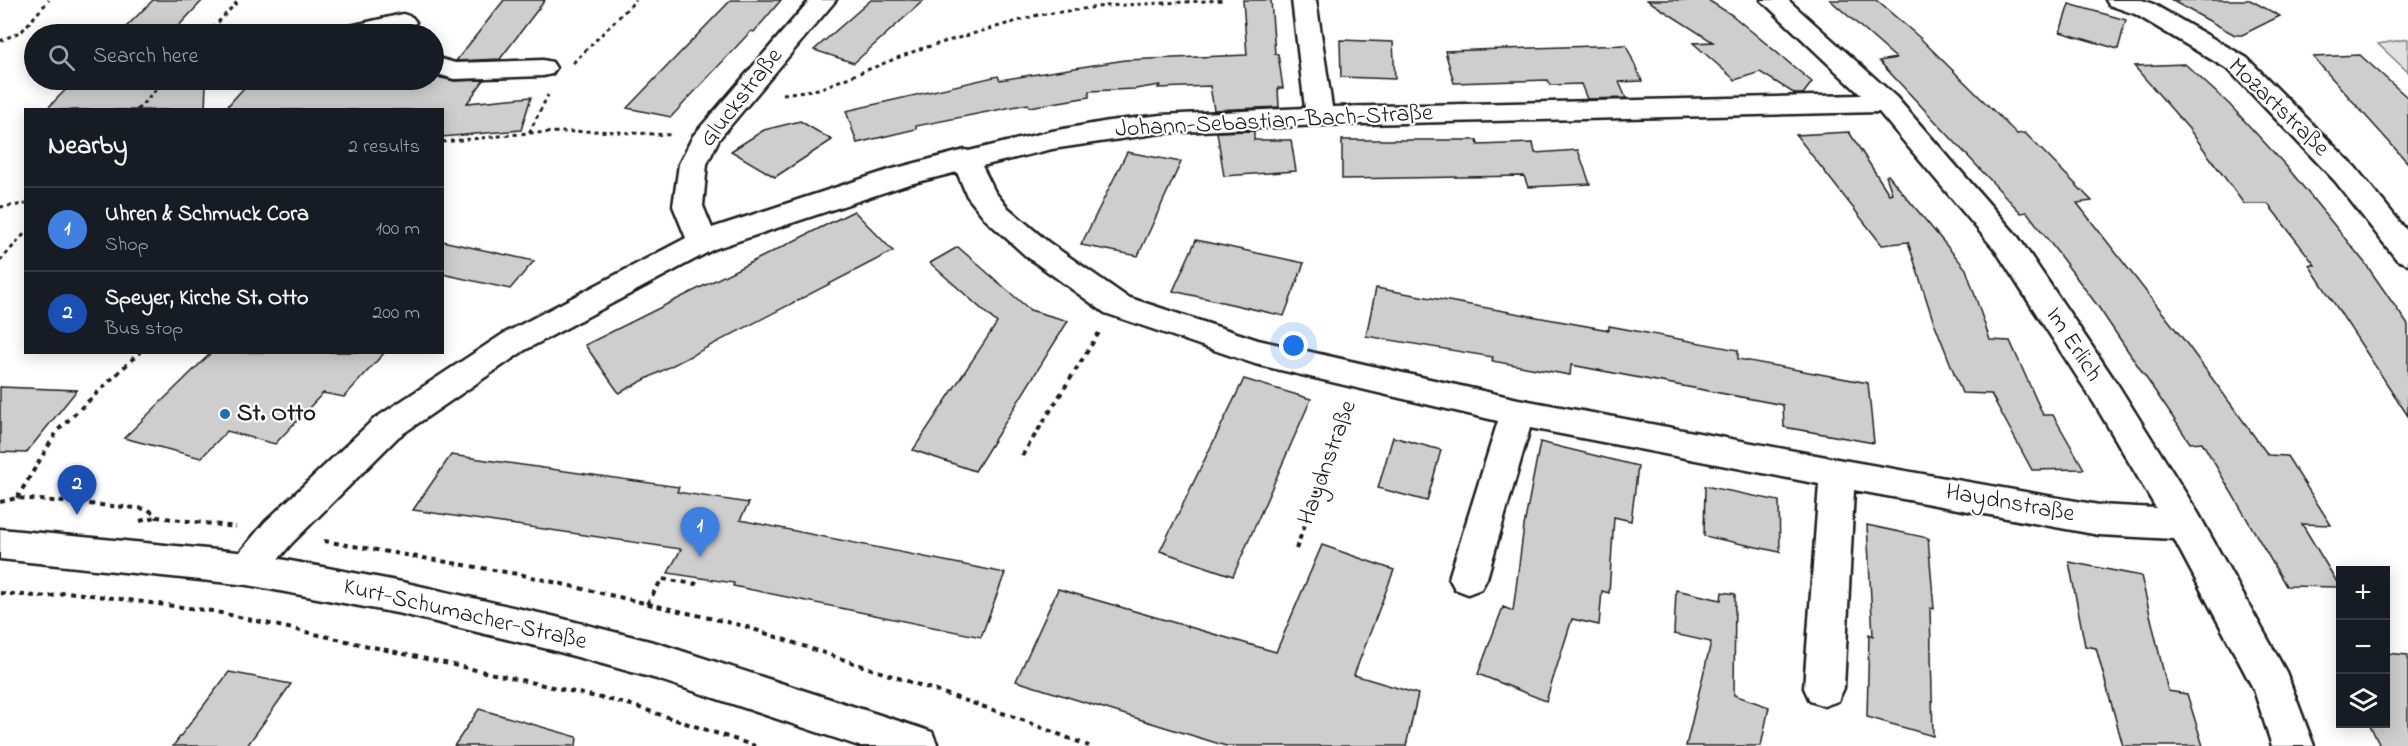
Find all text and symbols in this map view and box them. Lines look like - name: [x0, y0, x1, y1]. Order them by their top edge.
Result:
- search box: [24, 24, 444, 90]
- icon: search: [45, 41, 78, 74]
- text: Search here: [93, 41, 198, 73]
- street label: Gluckstraße: [692, 41, 792, 155]
- street label: Mozartstraße: [2219, 50, 2337, 166]
- street label: Johann-Sebastian-Bach-Straße: [1114, 96, 1434, 148]
- text: Nearby: [48, 128, 127, 166]
- text: 2 results: [348, 133, 420, 162]
- text: Uhren & Schmuck Cora: [105, 199, 309, 231]
- text: 1: [64, 215, 71, 244]
- text: 100 m: [376, 215, 420, 244]
- text: Shop: [105, 231, 149, 260]
- text: Speyer, Kirche St. Otto: [105, 283, 308, 315]
- text: 2: [63, 299, 72, 328]
- text: 200 m: [372, 299, 420, 328]
- street label: Im Erlich: [2036, 301, 2110, 389]
- text: Bus stop: [105, 315, 183, 344]
- your location: [1279, 331, 1308, 360]
- street label: Haydnstraße: [1289, 396, 1368, 531]
- place label: St. Otto: [237, 397, 316, 432]
- marker: St. Otto: [218, 407, 232, 421]
- pin: 2: [58, 466, 97, 515]
- street label: Haydnstraße: [1943, 475, 2077, 534]
- pin: 1: [680, 508, 720, 557]
- map controls: [2336, 566, 2390, 728]
- button: +: [2336, 566, 2390, 620]
- street label: Kurt-Schumacher-Straße: [340, 570, 590, 660]
- button: −: [2336, 620, 2390, 674]
- button: layers: [2336, 674, 2390, 728]

